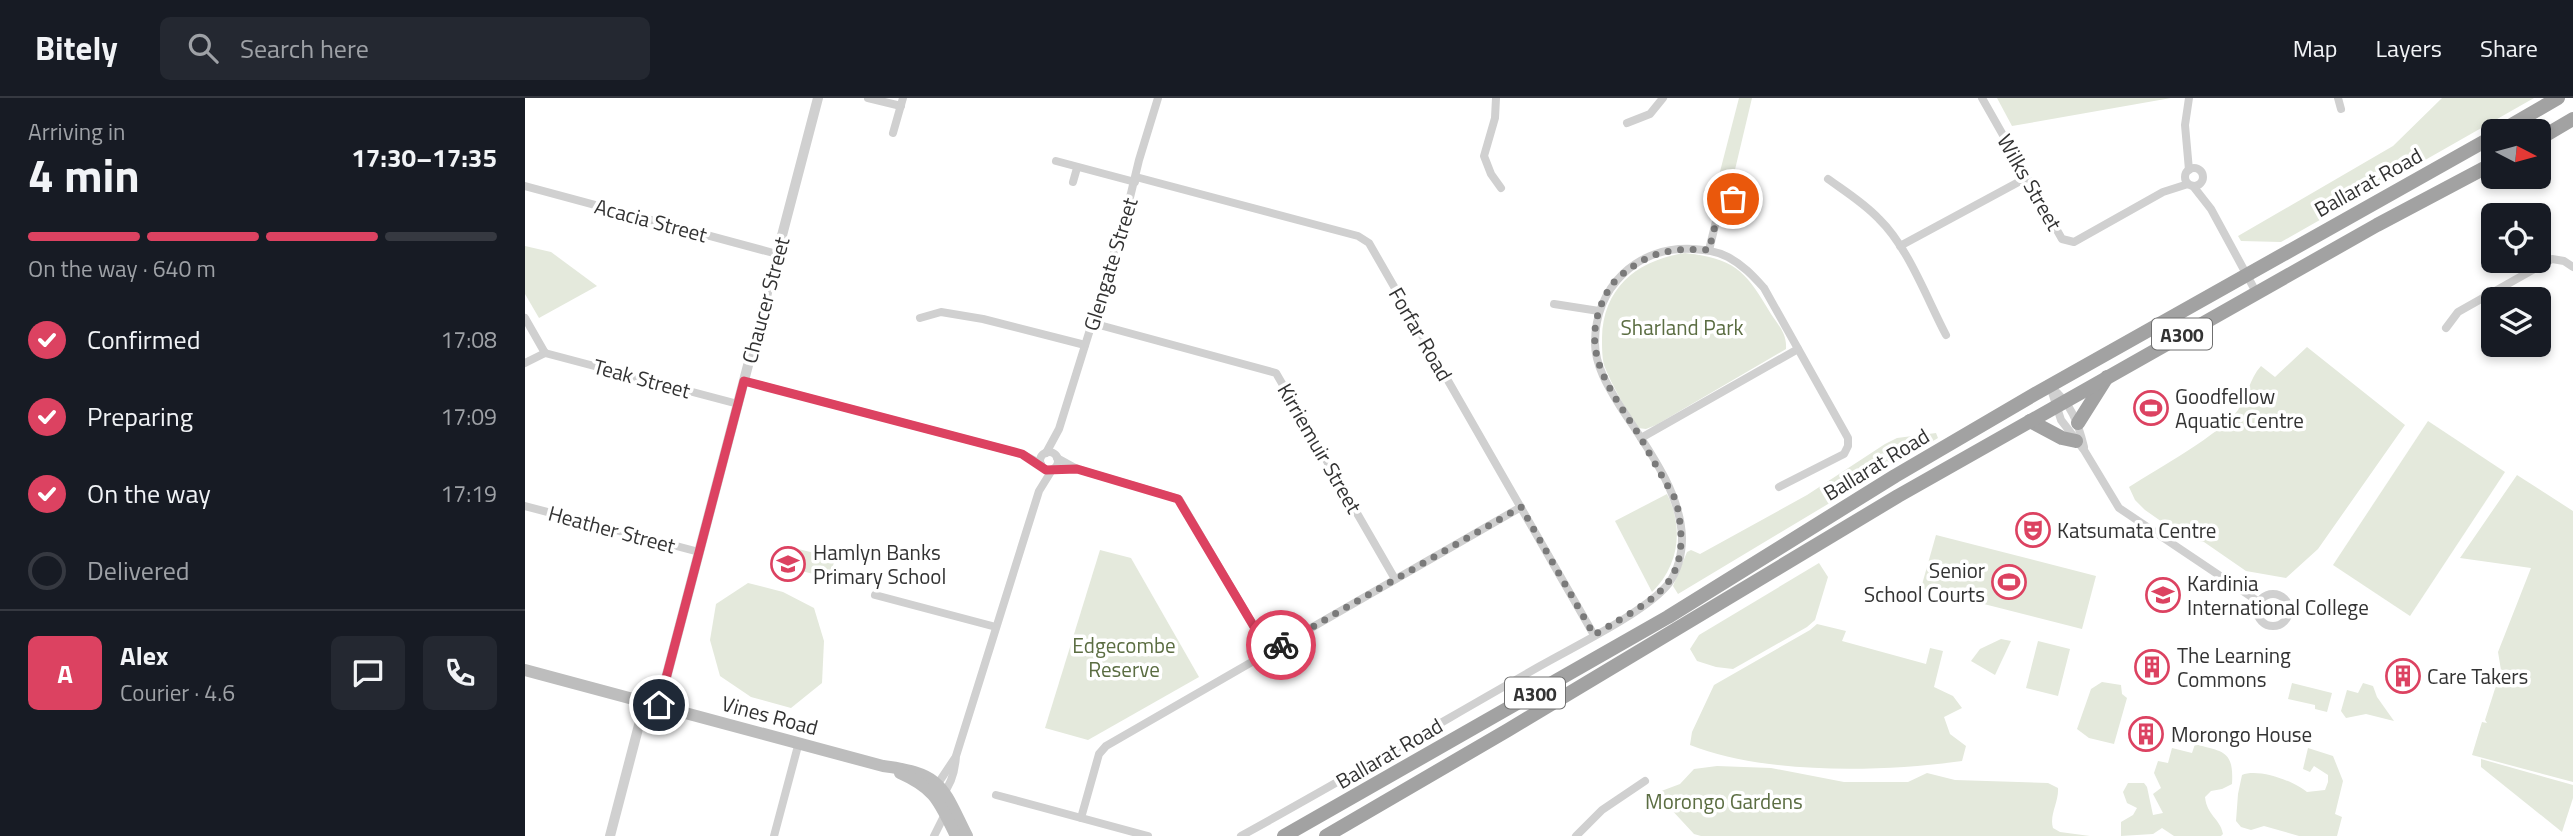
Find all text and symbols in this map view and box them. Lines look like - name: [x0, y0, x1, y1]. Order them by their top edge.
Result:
- search box: [160, 17, 650, 80]
- text: Bitely: [35, 23, 118, 73]
- icon: search: [184, 29, 222, 67]
- text: Search here: [240, 29, 369, 68]
- text: Map: [2293, 30, 2338, 66]
- text: Layers: [2376, 30, 2442, 66]
- text: Share: [2480, 30, 2538, 66]
- text: Arriving in: [28, 114, 125, 149]
- north arrow: [2481, 119, 2551, 189]
- map controls: [2481, 119, 2551, 357]
- street label: Wilks Street: [1989, 128, 2071, 237]
- text: 17:30–17:35: [351, 138, 497, 177]
- street label: Ballarat Road: [2308, 139, 2428, 225]
- text: 4 min: [28, 140, 140, 210]
- pin: [1703, 169, 1763, 229]
- icon: bag: [1714, 180, 1752, 218]
- street label: Acacia Street: [591, 190, 711, 251]
- street label: Glengate Street: [1075, 193, 1146, 335]
- button: locate: [2481, 203, 2551, 273]
- street label: Chaucer Street: [733, 232, 797, 367]
- text: On the way · 640 m: [28, 251, 216, 286]
- street label: Forfar Road: [1381, 281, 1461, 387]
- button: layers: [2481, 287, 2551, 357]
- park label: Sharland Park: [1620, 311, 1744, 343]
- road number: A300: [2152, 318, 2212, 350]
- text: Confirmed: [87, 320, 201, 359]
- icon: check: [28, 321, 66, 359]
- text: 17:08: [440, 322, 497, 357]
- street label: Teak Street: [590, 350, 695, 406]
- street label: Kirriemuir Street: [1270, 377, 1371, 520]
- place label: Goodfellow Aquatic Centre: [2175, 380, 2304, 436]
- sports icon: Goodfellow Aquatic Centre: [2132, 389, 2170, 427]
- text: Preparing: [87, 397, 193, 436]
- icon: check: [28, 398, 66, 436]
- text: 17:09: [440, 399, 497, 434]
- street label: Ballarat Road: [1817, 420, 1935, 508]
- text: On the way: [87, 474, 211, 513]
- icon: check: [28, 475, 66, 513]
- text: 17:19: [440, 476, 497, 511]
- street label: Heather Street: [545, 497, 680, 562]
- theatre icon: Katsumata Centre: [2014, 511, 2052, 549]
- place label: Katsumata Centre: [2057, 514, 2216, 546]
- place label: Hamlyn Banks Primary School: [813, 536, 946, 592]
- school or university icon: Hamlyn Banks Primary School: [769, 545, 807, 583]
- text: Delivered: [87, 551, 190, 590]
- place label: Senior School Courts: [1864, 554, 1985, 610]
- sports icon: Senior School Courts: [1990, 563, 2028, 601]
- place label: Kardinia International College: [2187, 567, 2369, 623]
- school or university icon: Kardinia International College: [2144, 576, 2182, 614]
- courier: [1246, 610, 1316, 680]
- icon: bike: [1262, 626, 1300, 664]
- park label: Edgecombe Reserve: [1072, 629, 1176, 685]
- text: Alex: [120, 636, 168, 675]
- button: chat: [331, 636, 405, 710]
- button: phone: [423, 636, 497, 710]
- place label: The Learning Commons: [2177, 639, 2291, 695]
- building icon: The Learning Commons: [2133, 648, 2171, 686]
- text: A: [57, 654, 73, 693]
- building icon: Care Takers: [2384, 657, 2422, 695]
- place label: Care Takers: [2427, 660, 2528, 692]
- text: Courier · 4.6: [120, 675, 235, 710]
- pin: [629, 675, 689, 735]
- road number: A300: [1505, 678, 1565, 708]
- icon: home: [640, 686, 678, 724]
- street label: Vines Road: [718, 687, 822, 743]
- street label: Ballarat Road: [1329, 709, 1449, 797]
- building icon: Morongo House: [2127, 715, 2165, 753]
- place label: Morongo House: [2171, 718, 2312, 750]
- park label: Morongo Gardens: [1645, 785, 1803, 817]

